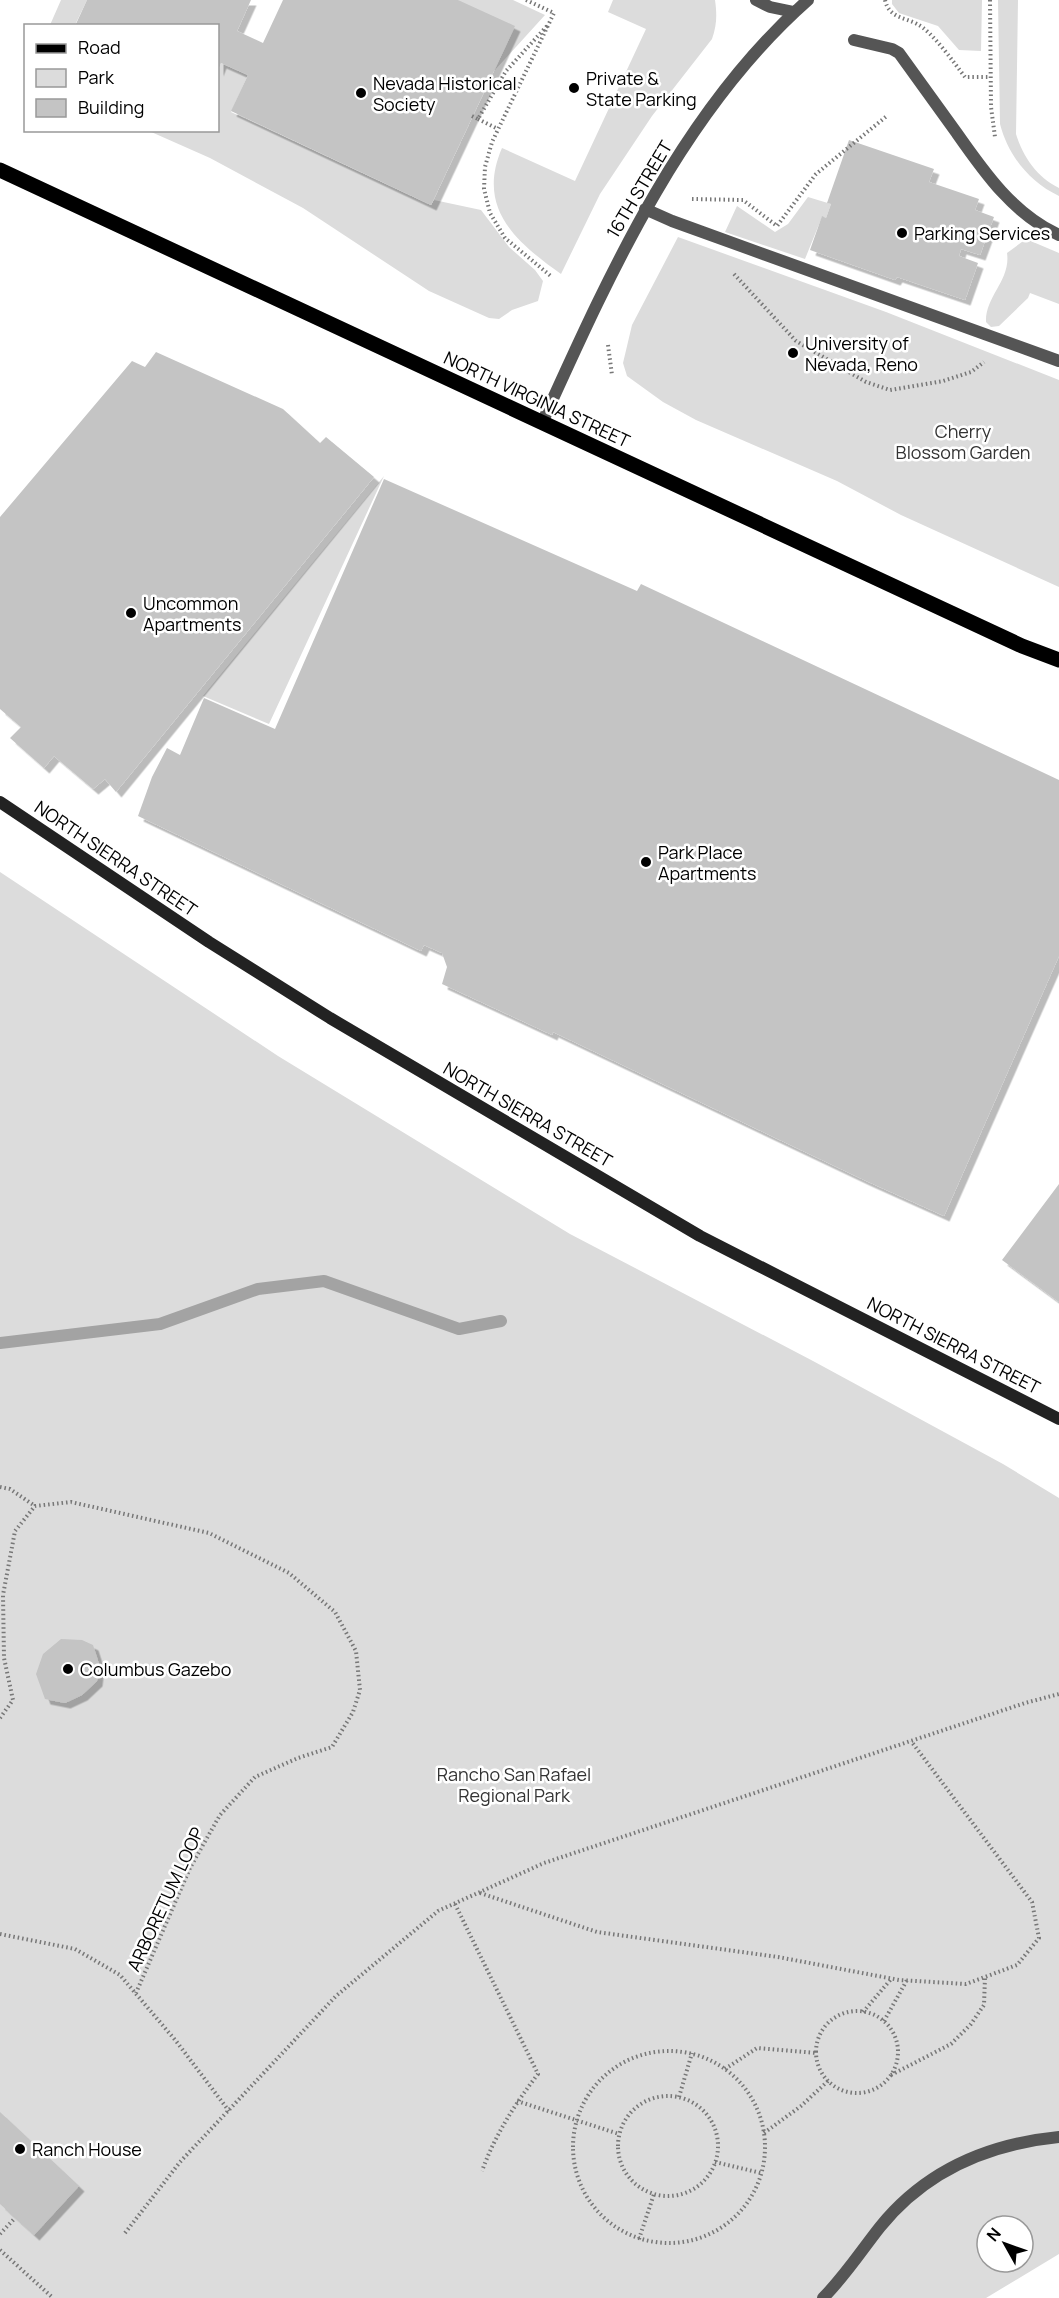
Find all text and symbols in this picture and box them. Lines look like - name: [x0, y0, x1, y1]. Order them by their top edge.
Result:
- legend: [24, 24, 219, 132]
- text: Road: [78, 35, 121, 59]
- text: Park: [78, 65, 115, 89]
- place label: Private & State Parking: [586, 66, 697, 111]
- place label: Nevada Historical Society: [373, 71, 517, 116]
- marker: Private & State Parking: [567, 81, 581, 95]
- marker: Nevada Historical Society: [354, 86, 368, 100]
- text: Building: [78, 95, 144, 119]
- street label: 16TH STREET: [601, 136, 678, 242]
- place label: Parking Services: [914, 221, 1050, 245]
- marker: Parking Services: [895, 226, 909, 240]
- place label: University of Nevada, Reno: [805, 331, 918, 376]
- street label: NORTH VIRGINIA STREET: [440, 345, 634, 453]
- marker: University of Nevada, Reno: [786, 346, 800, 360]
- park label: Cherry Blossom Garden: [896, 419, 1030, 464]
- place label: Uncommon Apartments: [143, 591, 242, 636]
- marker: Uncommon Apartments: [124, 606, 138, 620]
- street label: NORTH SIERRA STREET: [30, 795, 202, 922]
- place label: Park Place Apartments: [658, 840, 757, 885]
- marker: Park Place Apartments: [639, 855, 653, 869]
- street label: NORTH SIERRA STREET: [439, 1056, 617, 1172]
- street label: NORTH SIERRA STREET: [863, 1291, 1045, 1399]
- place label: Columbus Gazebo: [80, 1657, 231, 1681]
- marker: Columbus Gazebo: [61, 1662, 75, 1676]
- park label: Rancho San Rafael Regional Park: [437, 1762, 591, 1807]
- street label: ARBORETUM LOOP: [121, 1823, 209, 1975]
- place label: Ranch House: [32, 2137, 142, 2161]
- marker: Ranch House: [13, 2142, 27, 2156]
- north arrow: [975, 2214, 1035, 2274]
- text: N: [981, 2223, 1006, 2246]

